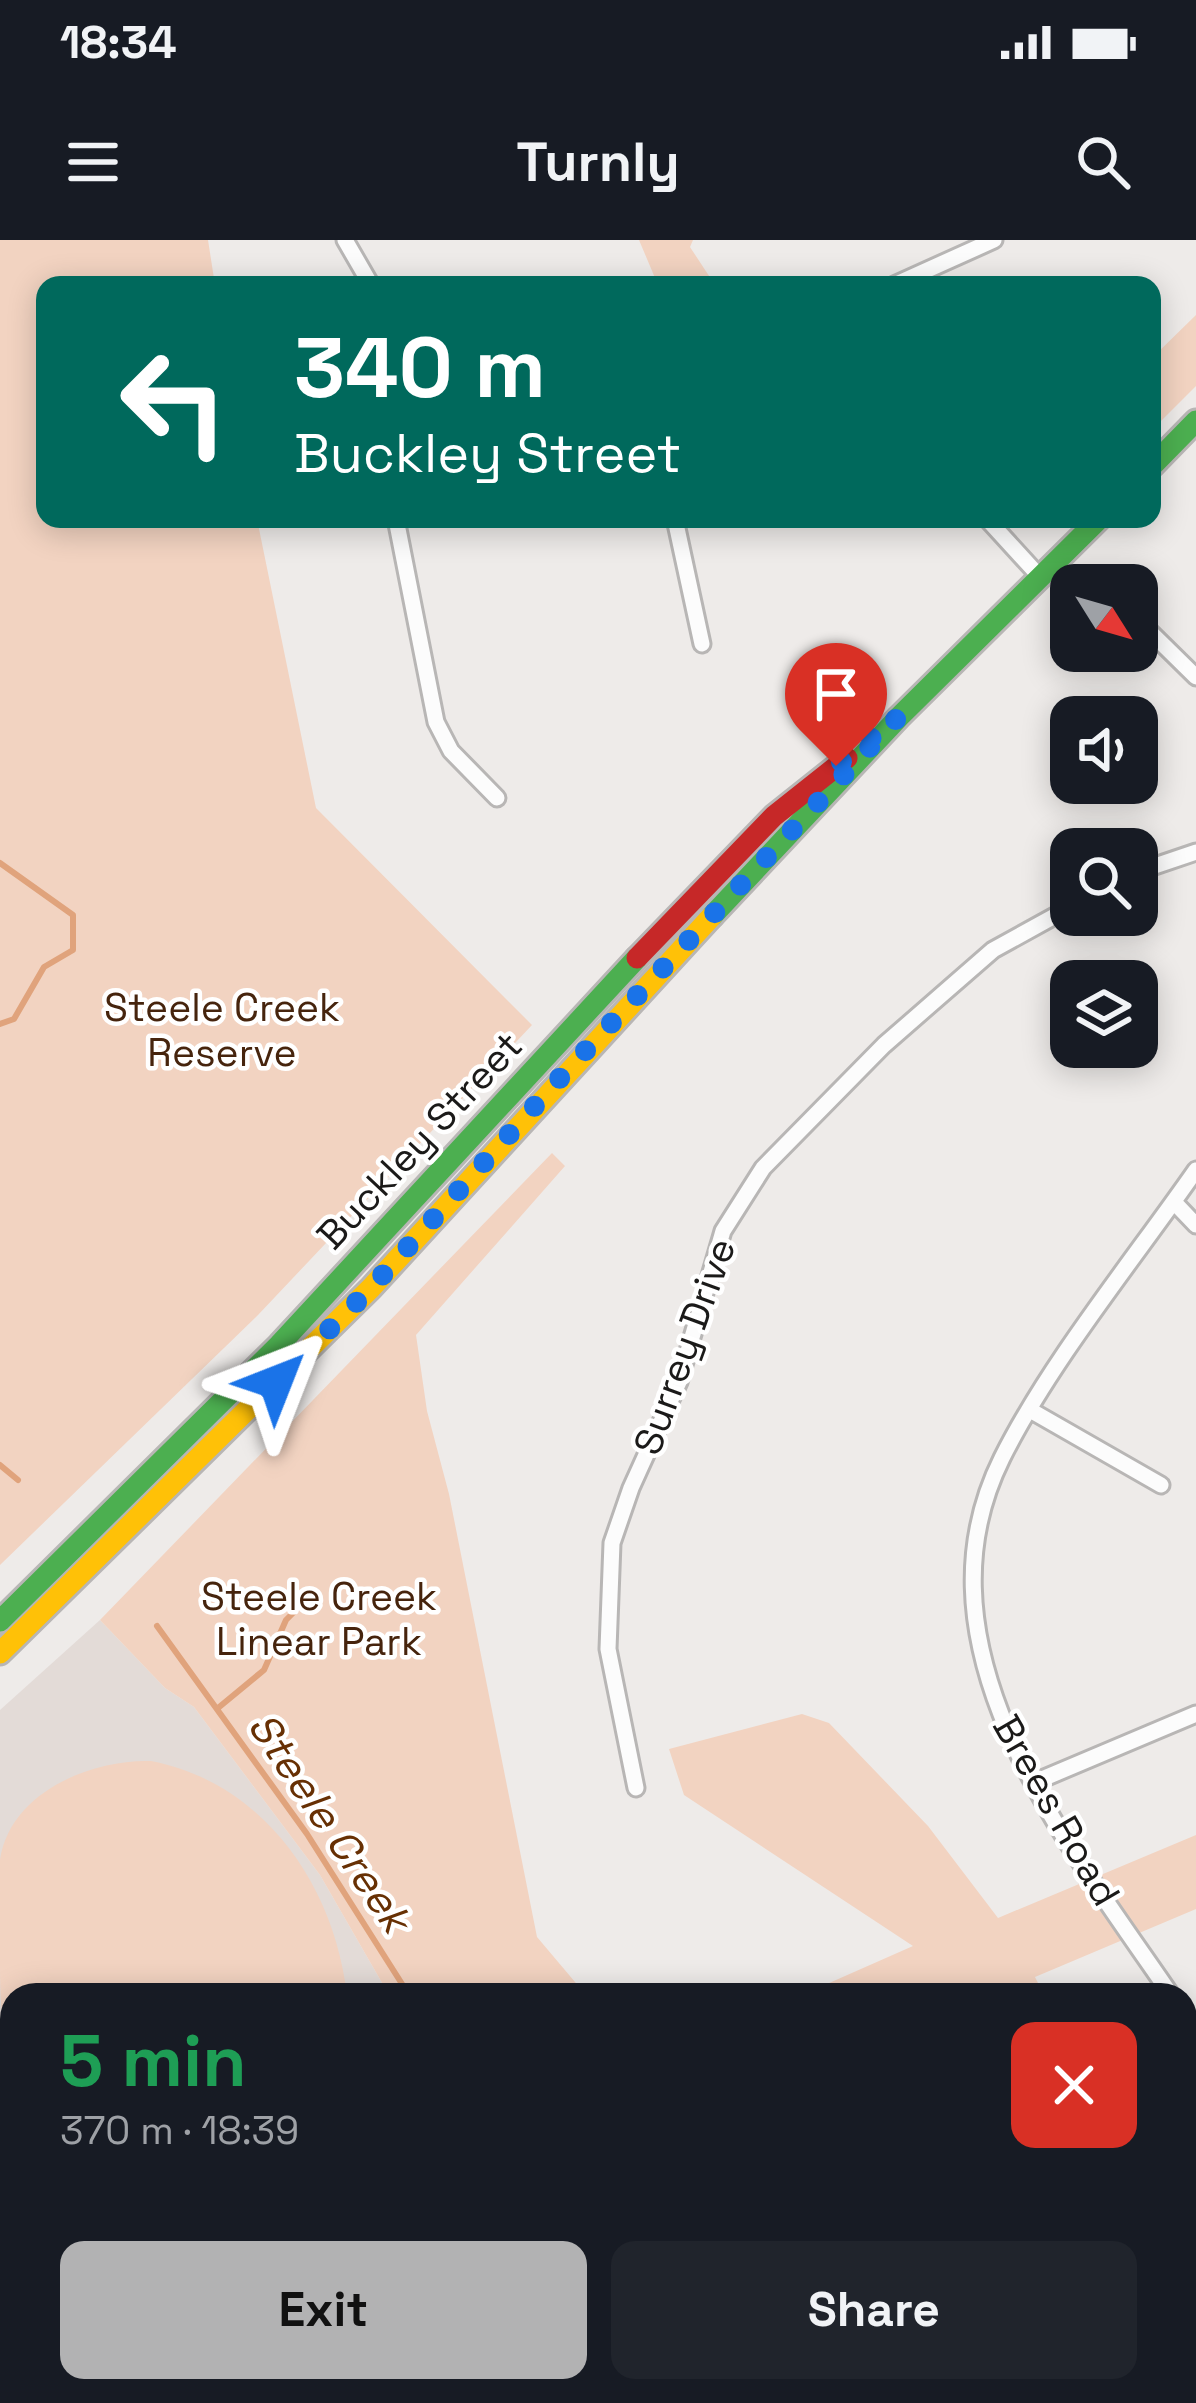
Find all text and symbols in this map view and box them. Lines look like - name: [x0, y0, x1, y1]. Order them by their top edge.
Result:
- text: 18:34: [60, 14, 177, 71]
- text: Turnly: [516, 128, 680, 197]
- icon: menu: [60, 129, 126, 195]
- icon: search: [1070, 129, 1136, 195]
- text: 340 m: [294, 314, 546, 422]
- icon: left: [96, 324, 252, 480]
- text: Buckley Street: [294, 419, 681, 488]
- north arrow: [1050, 564, 1158, 672]
- map controls: [1050, 564, 1158, 1068]
- pin: [785, 643, 887, 766]
- icon: arrive: [803, 661, 869, 727]
- button: sound: [1050, 696, 1158, 804]
- button: search: [1050, 828, 1158, 936]
- button: layers: [1050, 960, 1158, 1068]
- park label: Steele Creek Reserve: [104, 983, 340, 1077]
- street label: Buckley Street: [306, 1021, 533, 1259]
- street label: Surrey Drive: [623, 1231, 746, 1461]
- position arrow: [213, 1319, 339, 1445]
- park label: Steele Creek Linear Park: [201, 1572, 437, 1666]
- water label: Steele Creek: [236, 1702, 425, 1946]
- street label: Brees Road: [982, 1706, 1131, 1914]
- text: 5 min: [60, 2015, 246, 2107]
- button: close: [1011, 2022, 1137, 2148]
- text: 370 m · 18:39: [60, 2106, 299, 2155]
- button: Exit: [60, 2241, 587, 2379]
- button: Share: [611, 2241, 1137, 2379]

